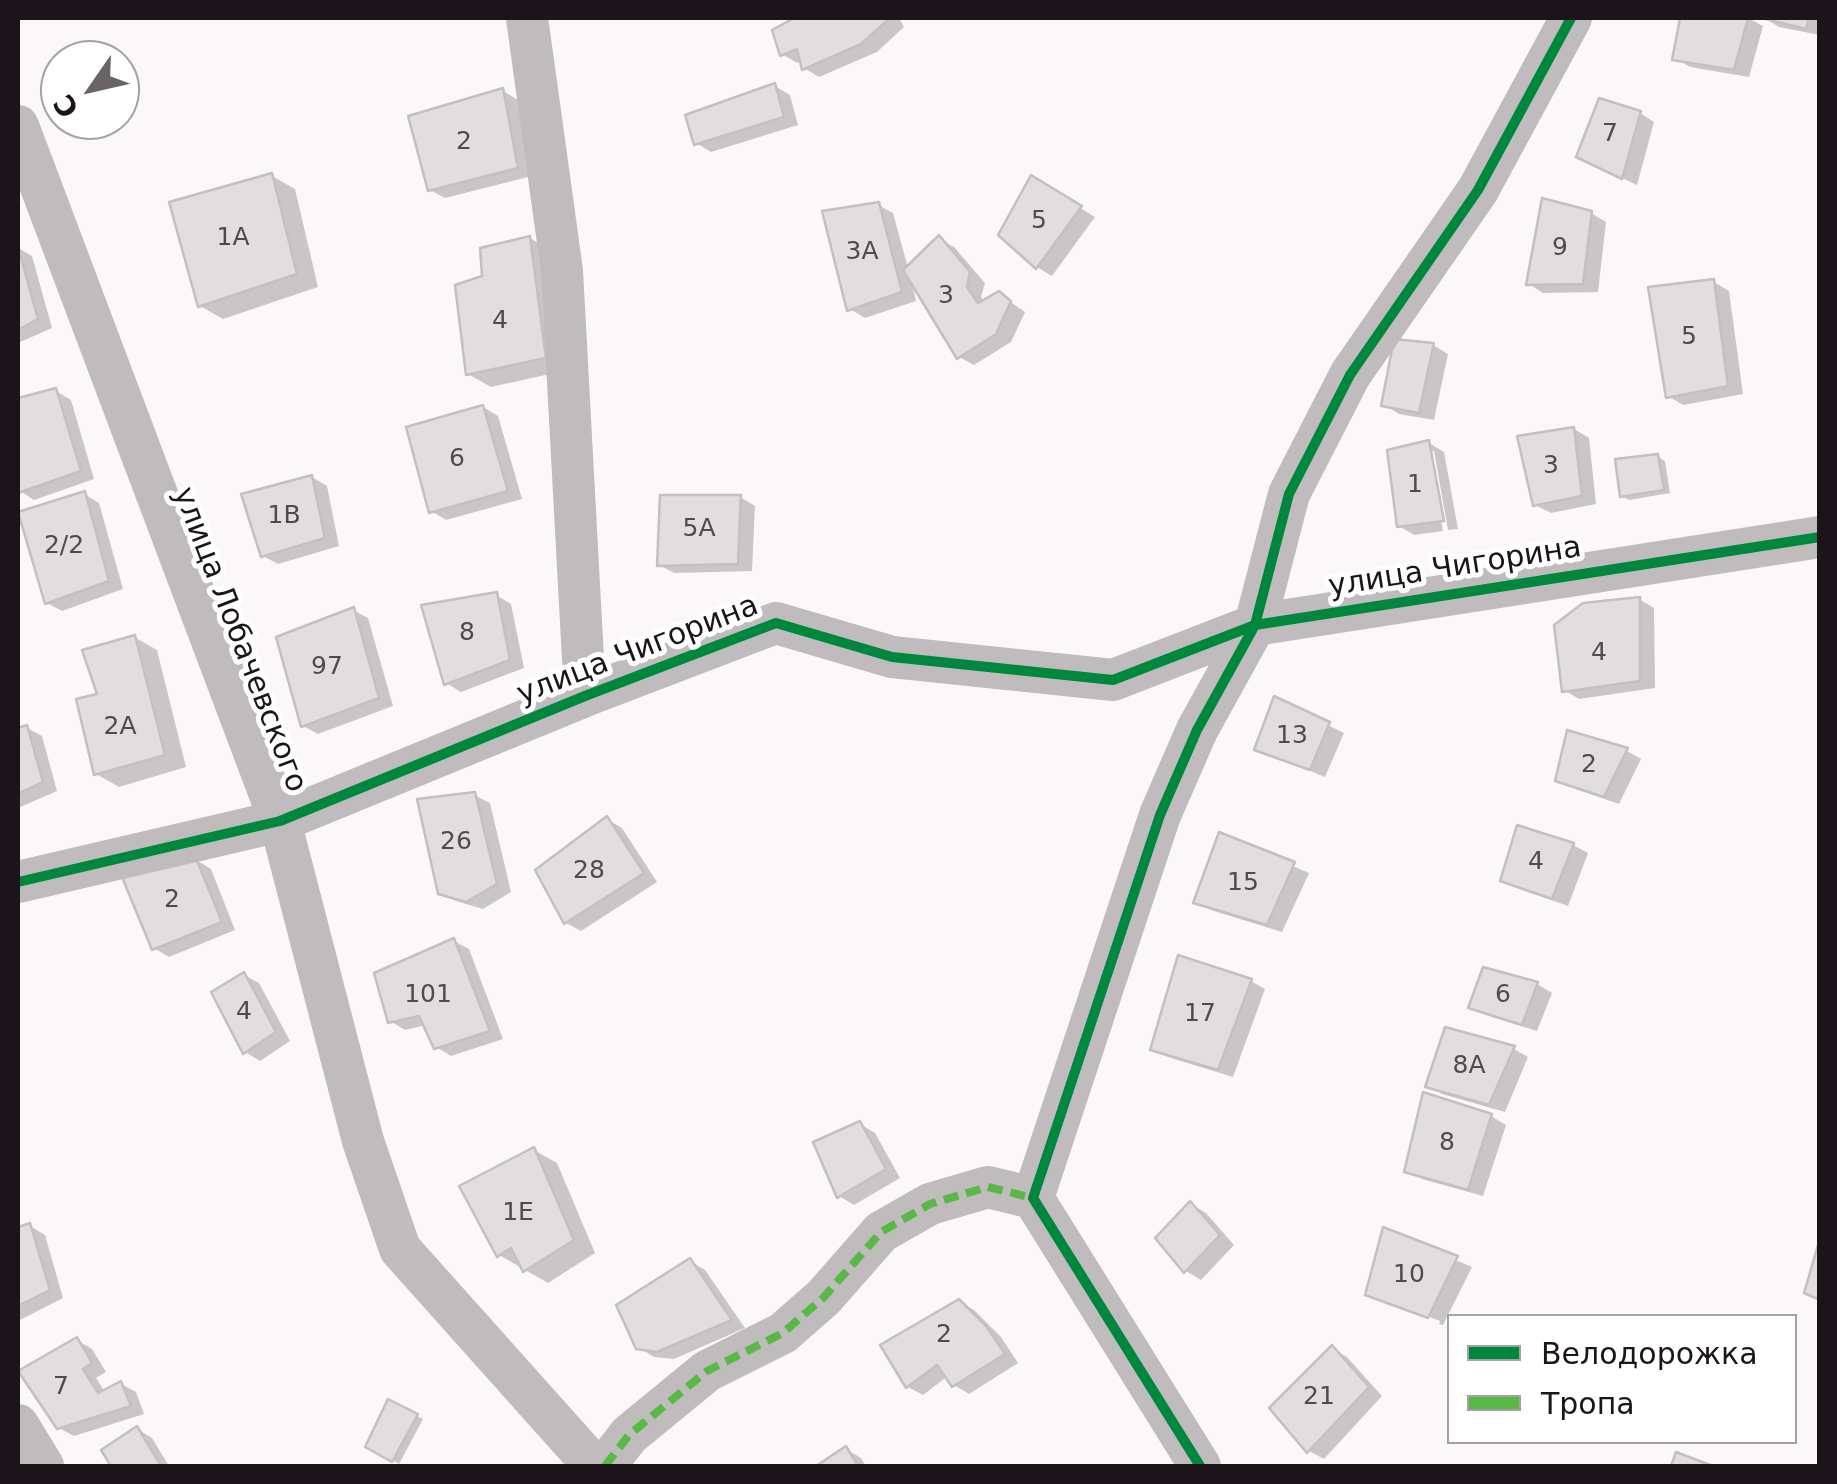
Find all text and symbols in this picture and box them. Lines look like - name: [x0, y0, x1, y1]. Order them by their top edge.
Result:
- north arrow: [40, 40, 140, 140]
- text: С: [47, 88, 86, 124]
- house number: 7: [1602, 119, 1618, 149]
- house number: 2: [456, 127, 472, 157]
- house number: 5: [1031, 206, 1047, 236]
- house number: 1А: [216, 223, 250, 253]
- house number: 9: [1552, 233, 1568, 263]
- house number: 3А: [845, 237, 879, 267]
- house number: 3: [938, 281, 954, 311]
- house number: 4: [492, 306, 508, 336]
- house number: 5: [1681, 322, 1697, 352]
- house number: 6: [449, 444, 465, 474]
- house number: 3: [1543, 451, 1559, 481]
- house number: 1: [1407, 470, 1423, 500]
- street label: улица Лобачевского: [164, 483, 314, 797]
- house number: 1В: [267, 501, 301, 531]
- house number: 5А: [682, 514, 716, 544]
- street label: улица Чигорина: [1326, 530, 1584, 606]
- house number: 2/2: [44, 531, 84, 561]
- street label: улица Чигорина: [512, 588, 764, 714]
- house number: 8: [459, 618, 475, 648]
- house number: 4: [1591, 638, 1607, 668]
- house number: 97: [311, 652, 343, 682]
- house number: 2А: [103, 712, 137, 742]
- house number: 13: [1276, 721, 1308, 751]
- house number: 2: [1581, 750, 1597, 780]
- house number: 26: [440, 827, 472, 857]
- house number: 4: [1528, 847, 1544, 877]
- house number: 28: [573, 856, 605, 886]
- house number: 15: [1227, 868, 1259, 898]
- house number: 2: [164, 885, 180, 915]
- house number: 101: [404, 980, 452, 1010]
- house number: 6: [1495, 980, 1511, 1010]
- house number: 4: [236, 997, 252, 1027]
- house number: 17: [1184, 999, 1216, 1029]
- house number: 8А: [1452, 1051, 1486, 1081]
- house number: 8: [1439, 1128, 1455, 1158]
- house number: 1Е: [502, 1198, 534, 1228]
- house number: 10: [1393, 1260, 1425, 1290]
- legend: [1447, 1314, 1797, 1444]
- house number: 2: [936, 1320, 952, 1350]
- text: Велодорожка: [1541, 1336, 1758, 1371]
- house number: 7: [53, 1372, 69, 1402]
- house number: 21: [1303, 1382, 1335, 1412]
- text: Тропа: [1541, 1386, 1635, 1421]

